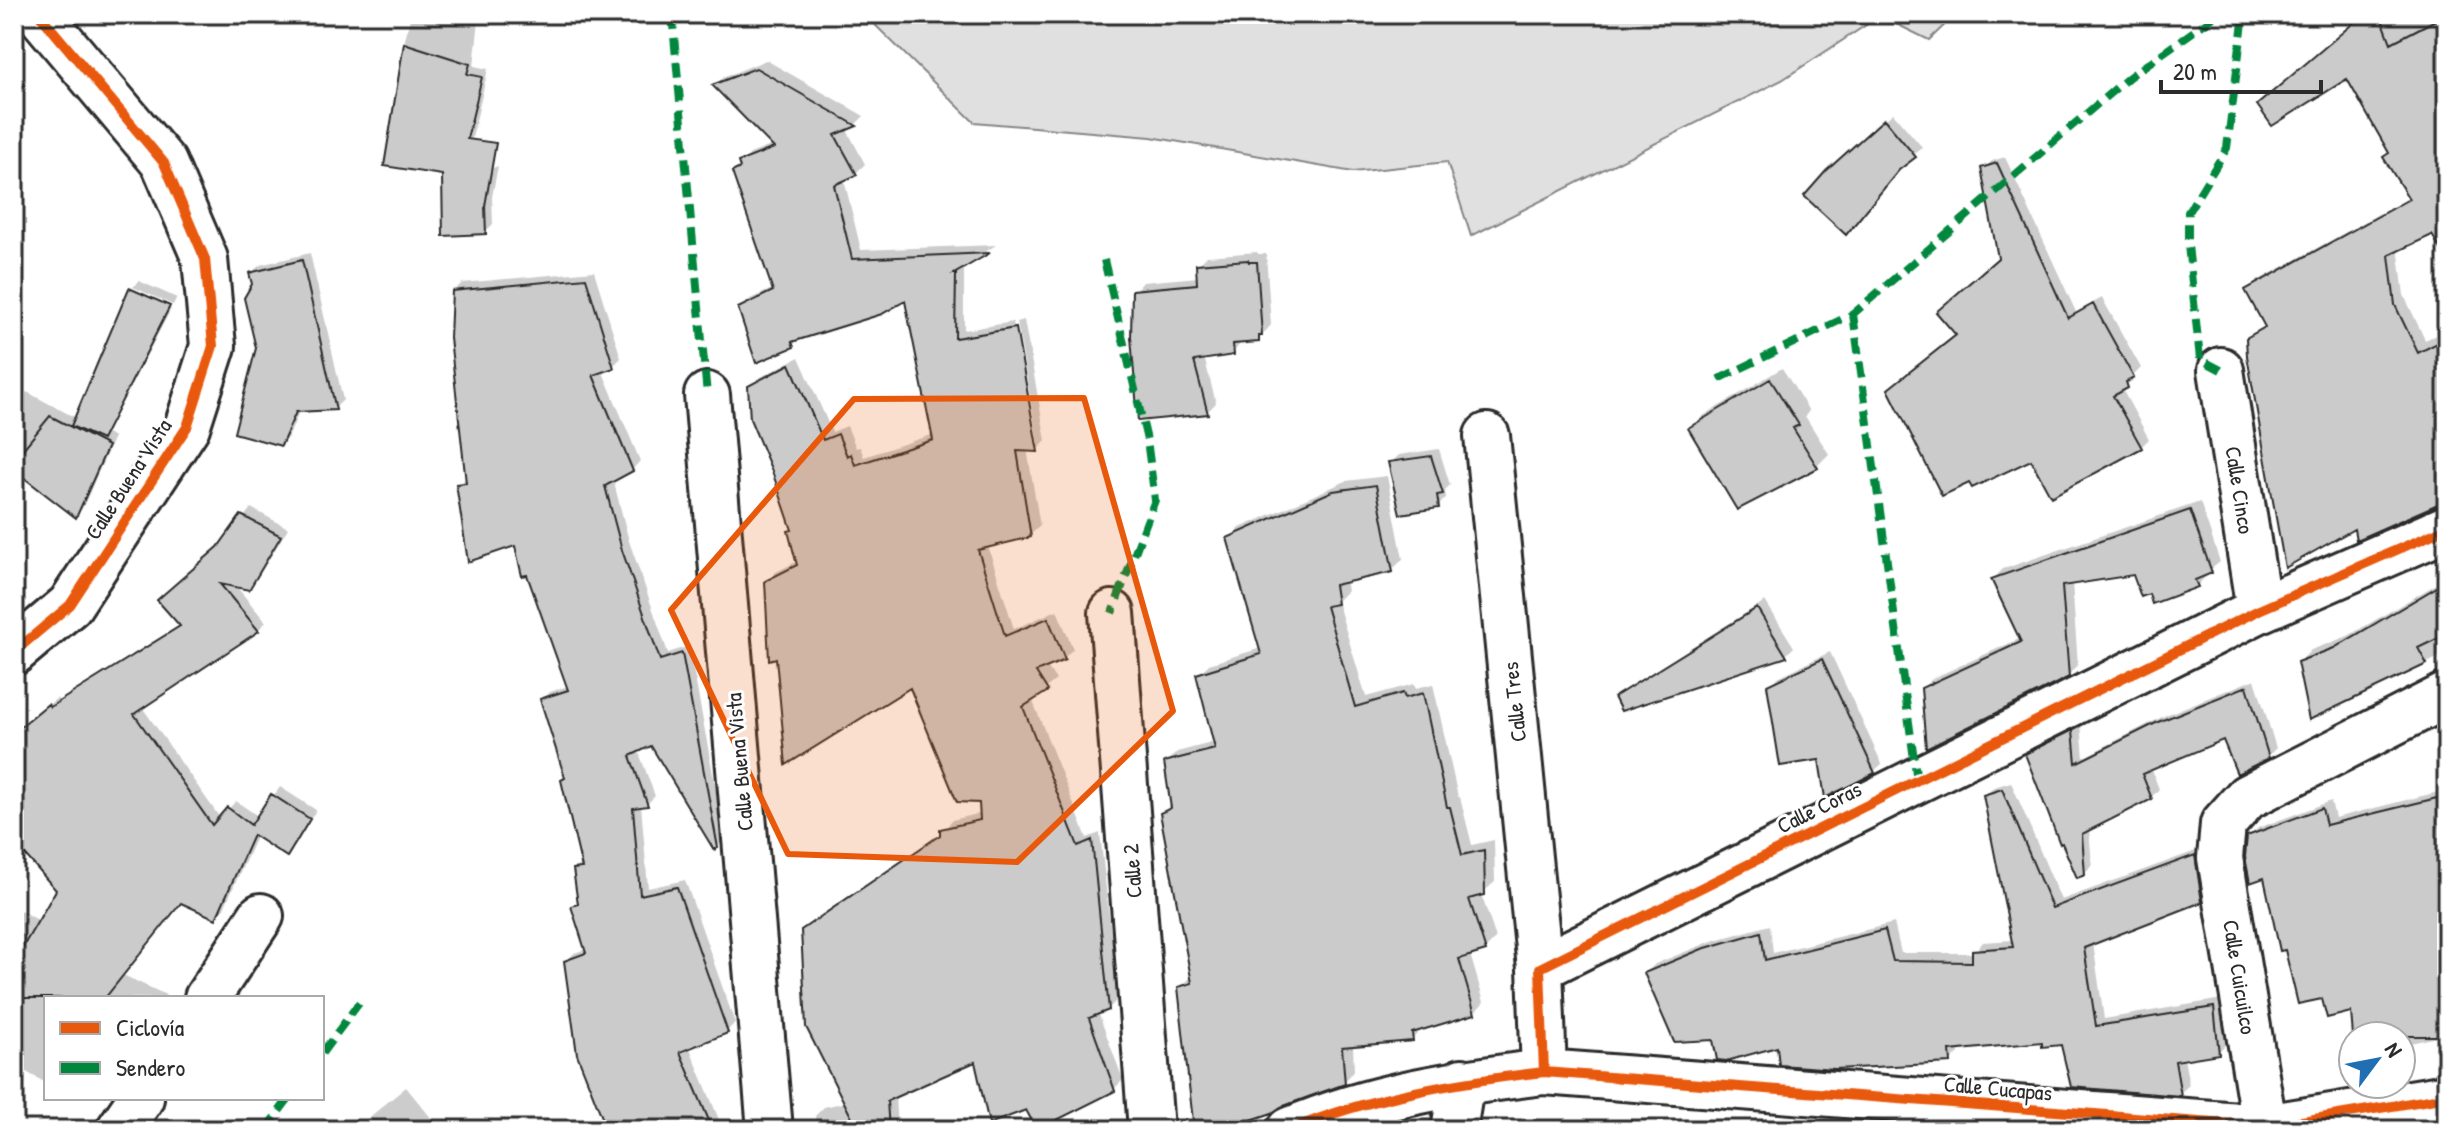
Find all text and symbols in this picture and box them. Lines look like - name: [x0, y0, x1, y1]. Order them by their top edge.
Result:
- scale bar: [2161, 44, 2321, 94]
- text: 20 m: [2173, 55, 2217, 87]
- street label: Calle Buena Vista: [78, 413, 178, 545]
- street label: Calle Cinco: [2218, 444, 2262, 536]
- street label: Calle Tres: [1495, 661, 1533, 743]
- street label: Calle Buena Vista: [718, 691, 760, 832]
- street label: Calle Coras: [1772, 774, 1866, 840]
- street label: Calle 2: [1115, 842, 1149, 899]
- street label: Calle Cuicuilco: [2216, 918, 2264, 1036]
- legend: [44, 996, 324, 1100]
- text: Ciclovía: [116, 1011, 184, 1043]
- north arrow: [2337, 1020, 2417, 1100]
- text: N: [2378, 1036, 2410, 1063]
- text: Sendero: [116, 1051, 186, 1083]
- street label: Calle Cucapas: [1943, 1068, 2053, 1108]

